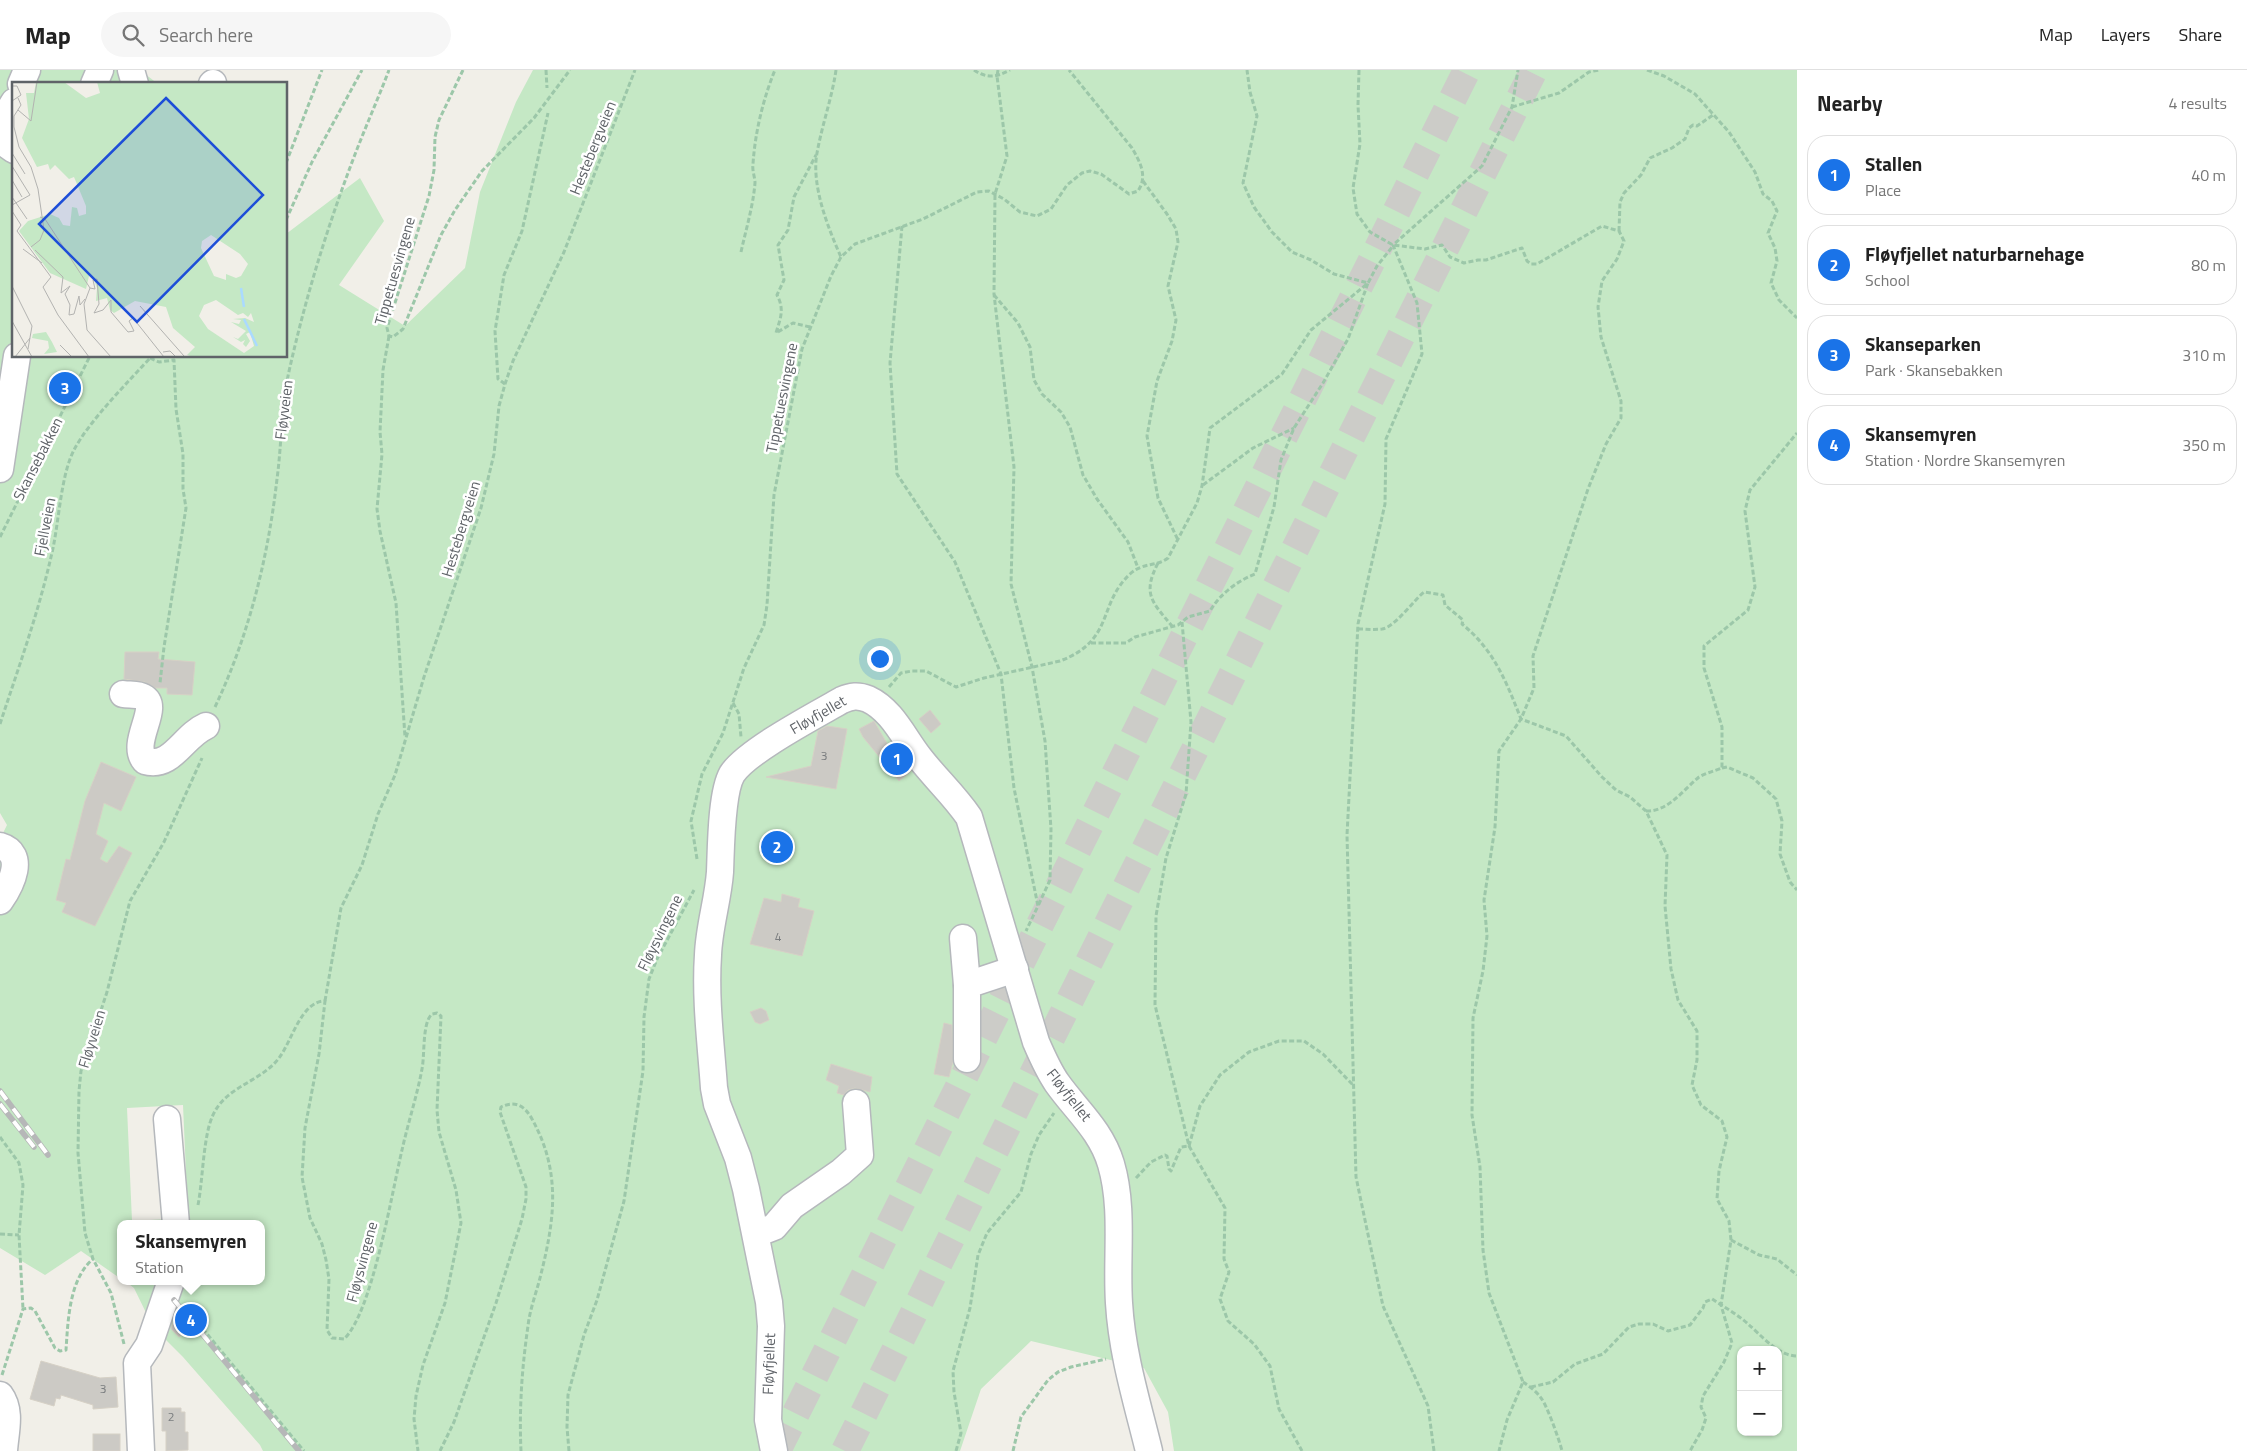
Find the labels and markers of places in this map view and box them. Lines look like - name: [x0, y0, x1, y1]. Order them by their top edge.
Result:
- pin: 3: [49, 369, 81, 407]
- pin: 1: [881, 740, 913, 778]
- pin: 2: [761, 828, 793, 866]
- pin: 4: [175, 1301, 207, 1339]

